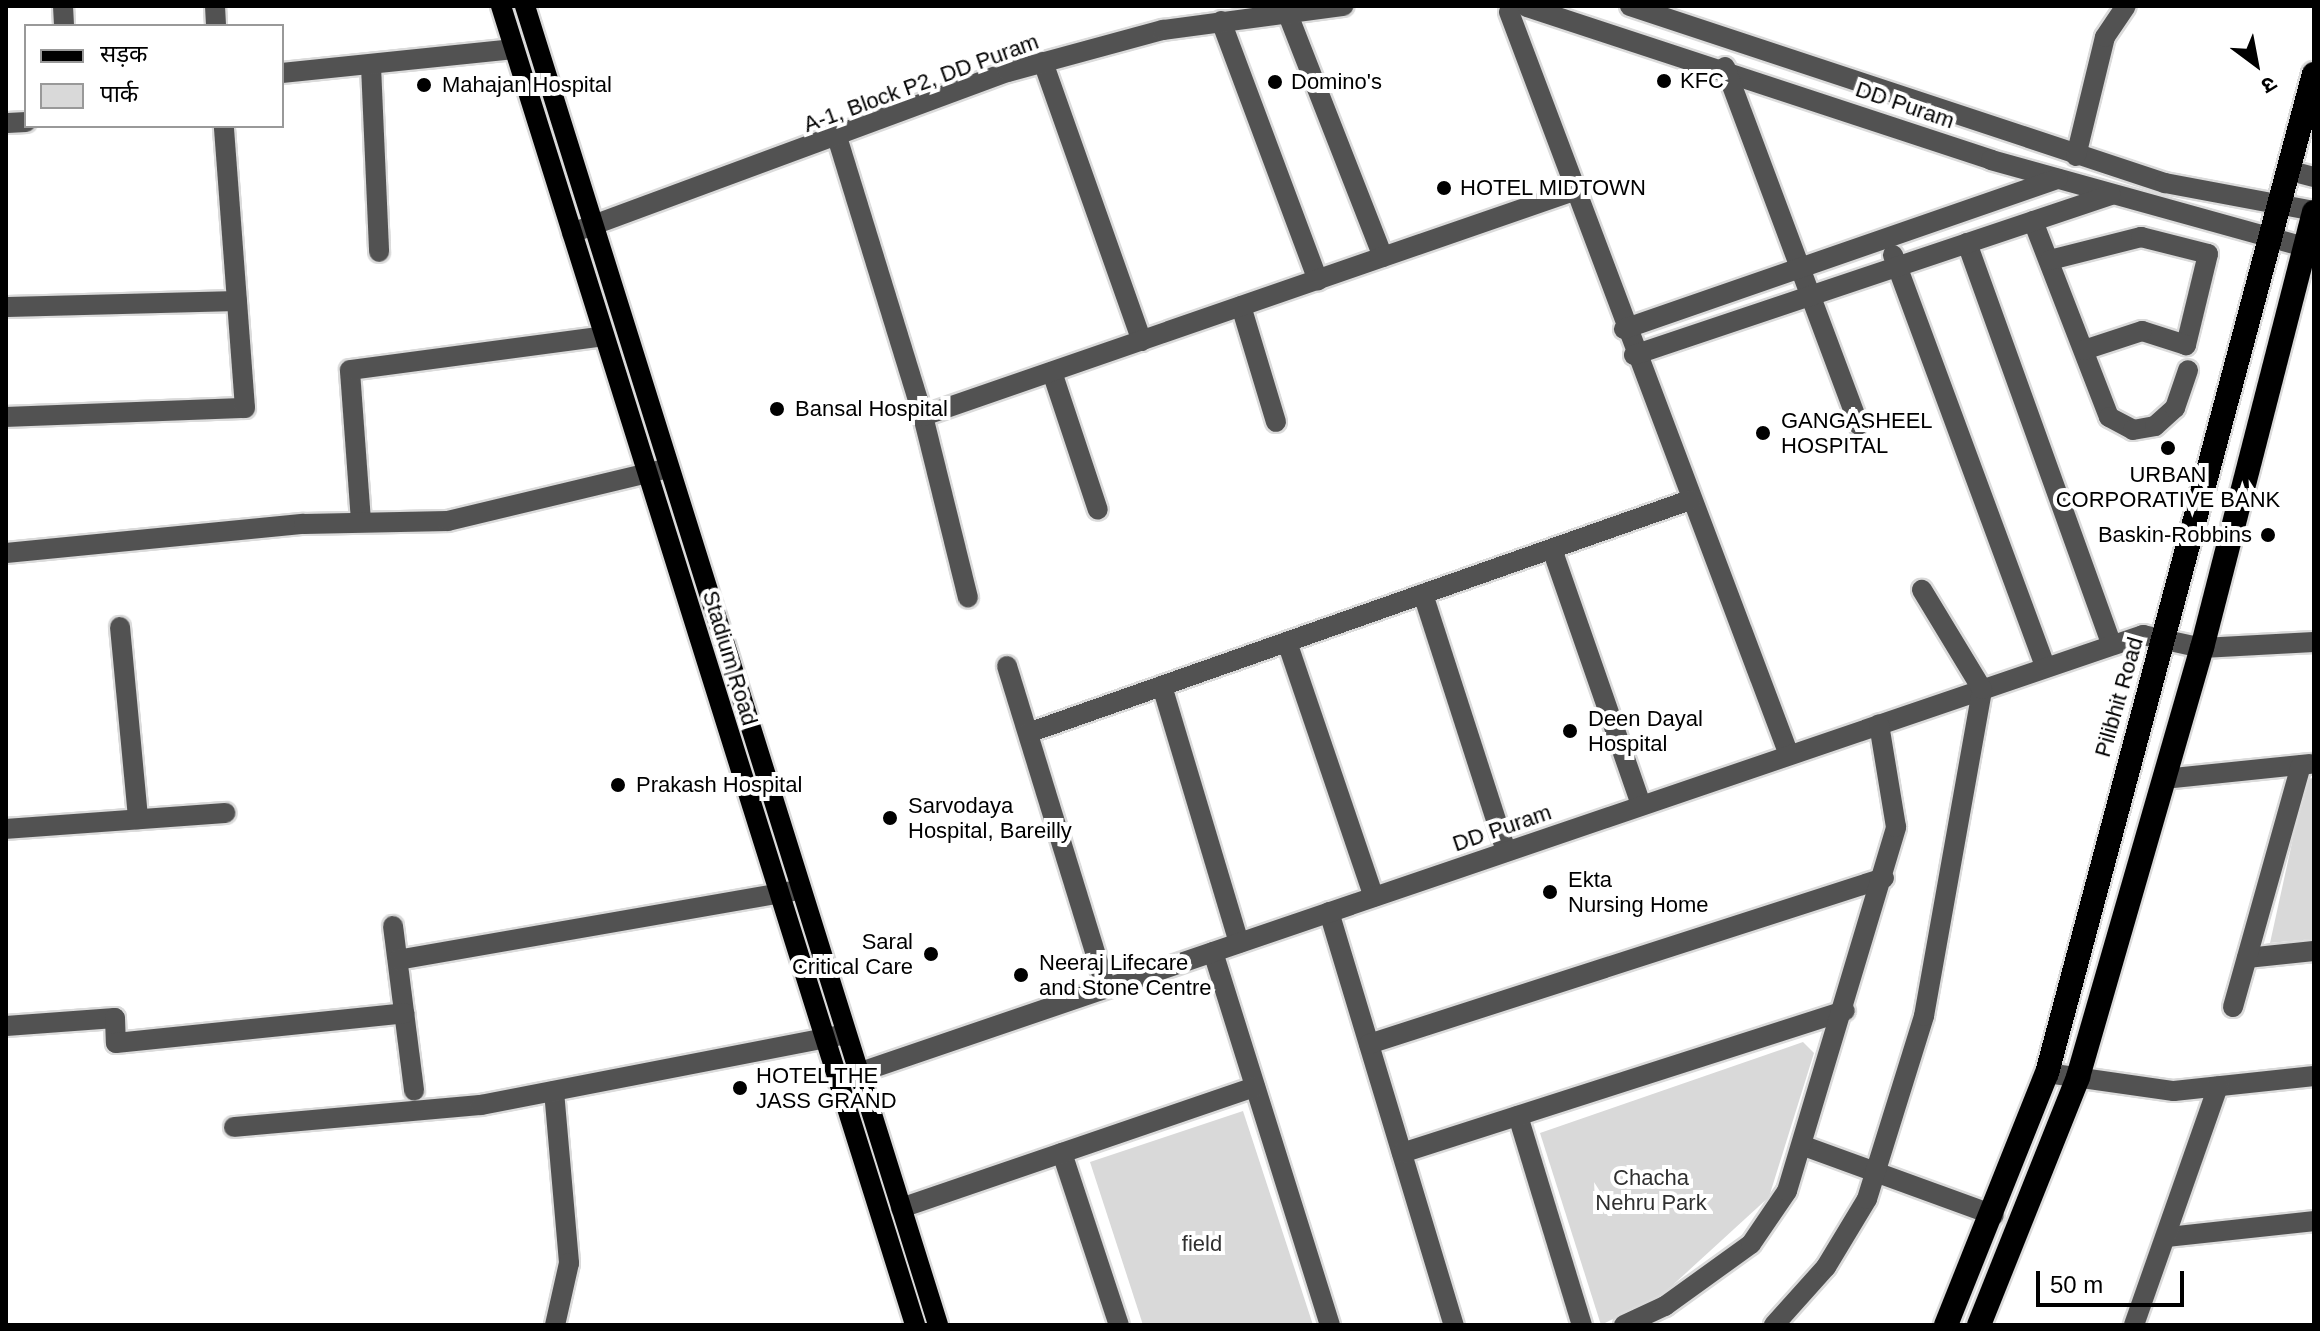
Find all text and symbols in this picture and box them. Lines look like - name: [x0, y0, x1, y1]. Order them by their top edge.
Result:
- legend: [24, 24, 284, 128]
- north arrow: [2216, 24, 2296, 104]
- street label: A-1, Block P2, DD Puram: [800, 28, 1042, 138]
- text: सड़क: [100, 40, 148, 67]
- place label: KFC: [1680, 68, 1724, 94]
- place label: Domino's: [1291, 69, 1382, 95]
- text: उ: [2257, 71, 2281, 99]
- place label: Mahajan Hospital: [442, 72, 612, 98]
- marker: KFC: [1655, 72, 1673, 90]
- marker: Domino's: [1266, 73, 1284, 91]
- marker: Mahajan Hospital: [413, 74, 435, 96]
- street label: DD Puram: [1852, 76, 1958, 134]
- text: पार्क: [100, 80, 138, 107]
- place label: HOTEL MIDTOWN: [1460, 175, 1647, 201]
- marker: HOTEL MIDTOWN: [1435, 179, 1453, 197]
- place label: Bansal Hospital: [795, 396, 948, 422]
- marker: Bansal Hospital: [766, 398, 788, 420]
- place label: GANGASHEEL HOSPITAL: [1781, 407, 1933, 458]
- marker: GANGASHEEL HOSPITAL: [1752, 422, 1774, 444]
- marker: URBAN CORPORATIVE BANK: [2159, 439, 2177, 457]
- place label: URBAN CORPORATIVE BANK: [2056, 461, 2280, 512]
- place label: Baskin-Robbins: [2098, 522, 2252, 548]
- marker: Baskin-Robbins: [2259, 526, 2277, 544]
- street label: Stadium Road: [697, 587, 763, 729]
- street label: Pilibhit Road: [2089, 634, 2149, 760]
- place label: Deen Dayal Hospital: [1588, 705, 1703, 756]
- marker: Deen Dayal Hospital: [1559, 720, 1581, 742]
- place label: Prakash Hospital: [636, 772, 802, 798]
- marker: Prakash Hospital: [607, 774, 629, 796]
- place label: Sarvodaya Hospital, Bareilly: [908, 792, 1072, 844]
- street label: DD Puram: [1449, 799, 1555, 857]
- marker: Sarvodaya Hospital, Bareilly: [879, 807, 901, 829]
- place label: Ekta Nursing Home: [1568, 866, 1709, 918]
- marker: Ekta Nursing Home: [1539, 881, 1561, 903]
- place label: Saral Critical Care: [792, 928, 913, 980]
- marker: Saral Critical Care: [920, 943, 942, 965]
- place label: Neeraj Lifecare and Stone Centre: [1039, 949, 1211, 1000]
- marker: Neeraj Lifecare and Stone Centre: [1010, 964, 1032, 986]
- place label: HOTEL THE JASS GRAND: [756, 1062, 897, 1114]
- marker: HOTEL THE JASS GRAND: [731, 1079, 749, 1097]
- park label: Chacha Nehru Park: [1595, 1164, 1707, 1216]
- park label: field: [1182, 1231, 1222, 1257]
- scale bar: [2040, 1255, 2188, 1305]
- text: 50 m: [2050, 1271, 2103, 1298]

